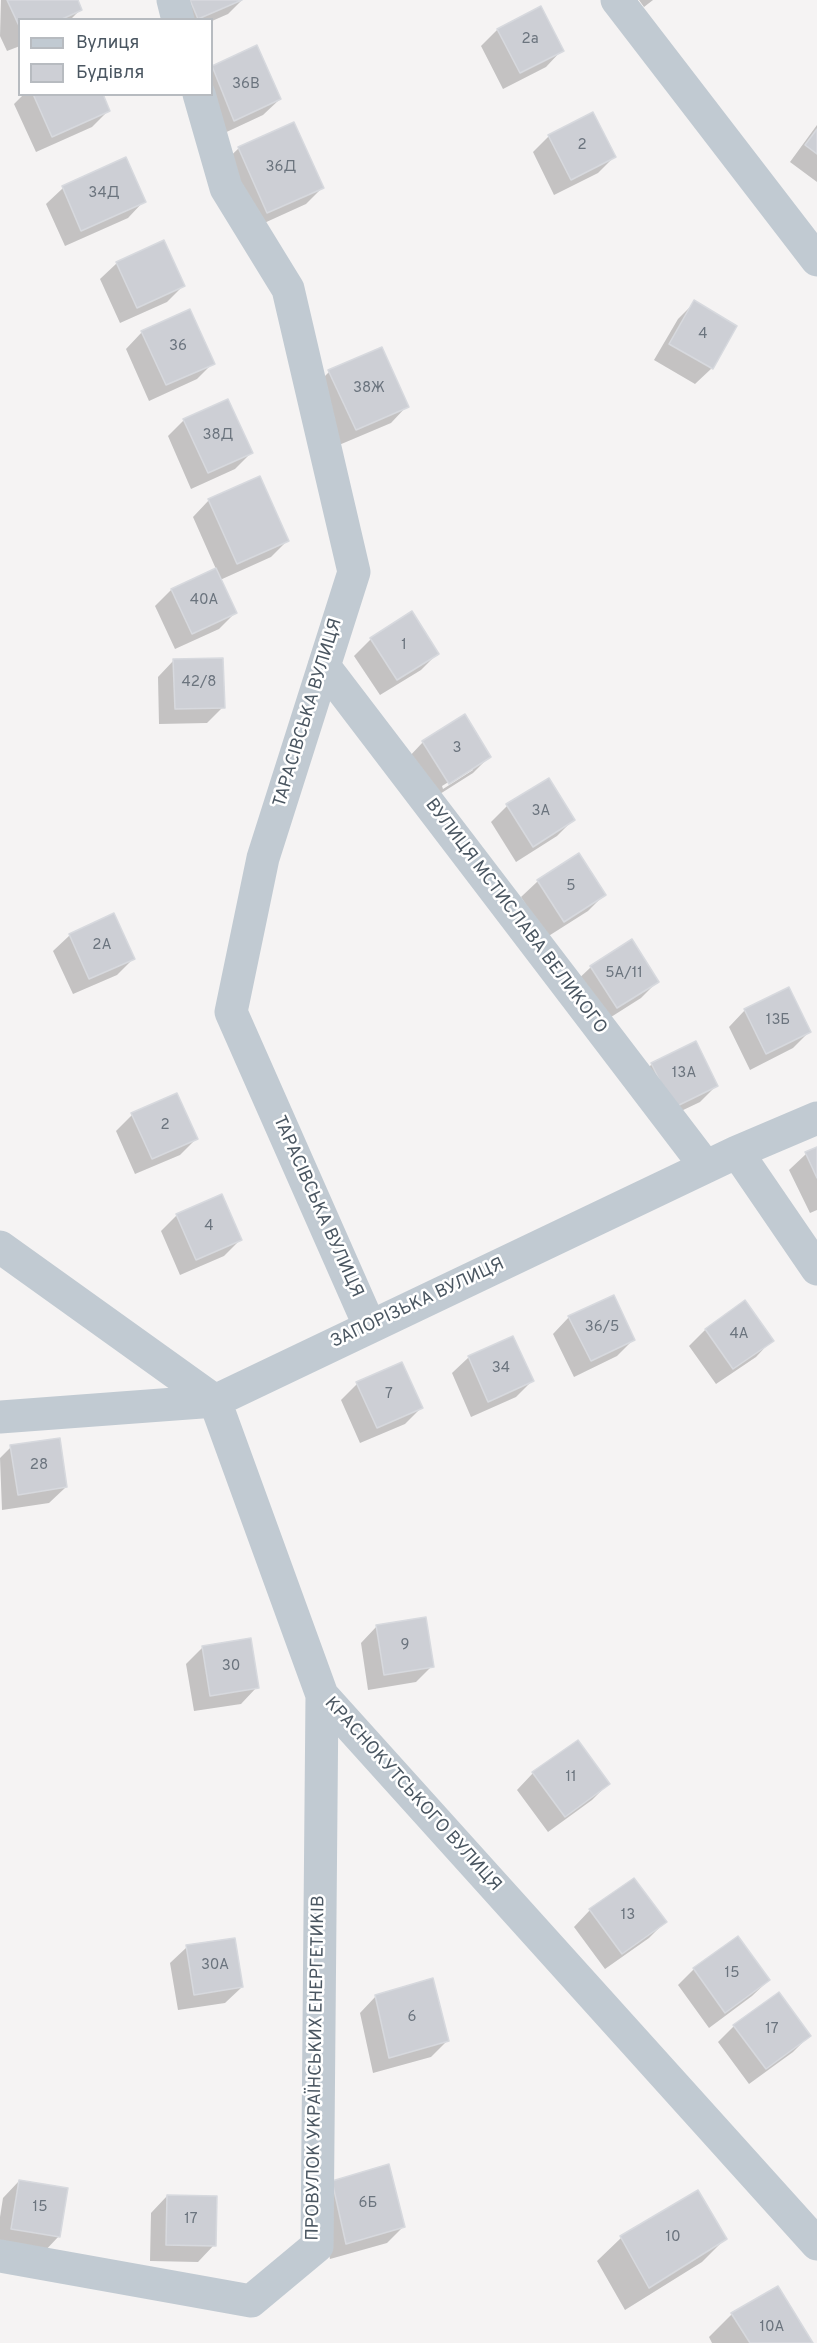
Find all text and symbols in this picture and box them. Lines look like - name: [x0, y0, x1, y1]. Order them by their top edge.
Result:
- legend: [18, 18, 213, 96]
- house number: 2а: [521, 31, 539, 49]
- text: Вулиця: [76, 32, 139, 55]
- text: Будівля: [76, 62, 144, 85]
- house number: 36В: [232, 76, 260, 94]
- house number: 2: [577, 137, 587, 155]
- house number: 36Д: [266, 159, 296, 177]
- house number: 34Д: [88, 185, 120, 203]
- house number: 4: [698, 326, 708, 344]
- house number: 36: [169, 338, 187, 356]
- house number: 38Ж: [353, 380, 385, 398]
- house number: 38Д: [202, 427, 234, 445]
- house number: 40А: [190, 592, 218, 610]
- street label: ТАРАСІВСЬКА ВУЛИЦЯ: [270, 616, 348, 810]
- house number: 1: [401, 637, 407, 655]
- house number: 42/8: [181, 674, 217, 692]
- house number: 3: [452, 740, 462, 758]
- street label: ВУЛИЦЯ МСТИСЛАВА ВЕЛИКОГО: [419, 795, 611, 1039]
- house number: 3А: [531, 803, 551, 821]
- house number: 5: [566, 878, 576, 896]
- house number: 2А: [92, 937, 112, 955]
- house number: 5А/11: [605, 965, 643, 983]
- house number: 13Б: [766, 1012, 790, 1030]
- house number: 13А: [672, 1065, 696, 1083]
- street label: ТАРАСІВСЬКА ВУЛИЦЯ: [267, 1113, 367, 1301]
- house number: 2: [160, 1117, 170, 1135]
- house number: 4: [204, 1218, 214, 1236]
- street label: ЗАПОРІЗЬКА ВУЛИЦЯ: [328, 1254, 508, 1354]
- house number: 36/5: [585, 1319, 619, 1337]
- house number: 4А: [729, 1326, 749, 1344]
- house number: 34: [492, 1360, 510, 1378]
- house number: 7: [385, 1386, 393, 1404]
- house number: 28: [30, 1457, 48, 1475]
- house number: 9: [401, 1637, 409, 1655]
- house number: 30: [222, 1658, 240, 1676]
- street label: КРАСНОКУТСЬКОГО ВУЛИЦЯ: [319, 1693, 505, 1897]
- house number: 11: [565, 1769, 577, 1787]
- street label: ПРОВУЛОК УКРАЇНСЬКИХ ЕНЕРГЕТИКІВ: [303, 1895, 331, 2241]
- house number: 13: [621, 1907, 635, 1925]
- house number: 30А: [201, 1957, 229, 1975]
- house number: 15: [725, 1965, 739, 1983]
- house number: 6: [408, 2009, 416, 2027]
- house number: 17: [765, 2021, 779, 2039]
- house number: 6Б: [359, 2195, 377, 2213]
- house number: 15: [33, 2199, 47, 2217]
- house number: 17: [184, 2211, 198, 2229]
- house number: 10: [665, 2229, 681, 2247]
- house number: 10А: [760, 2319, 784, 2337]

